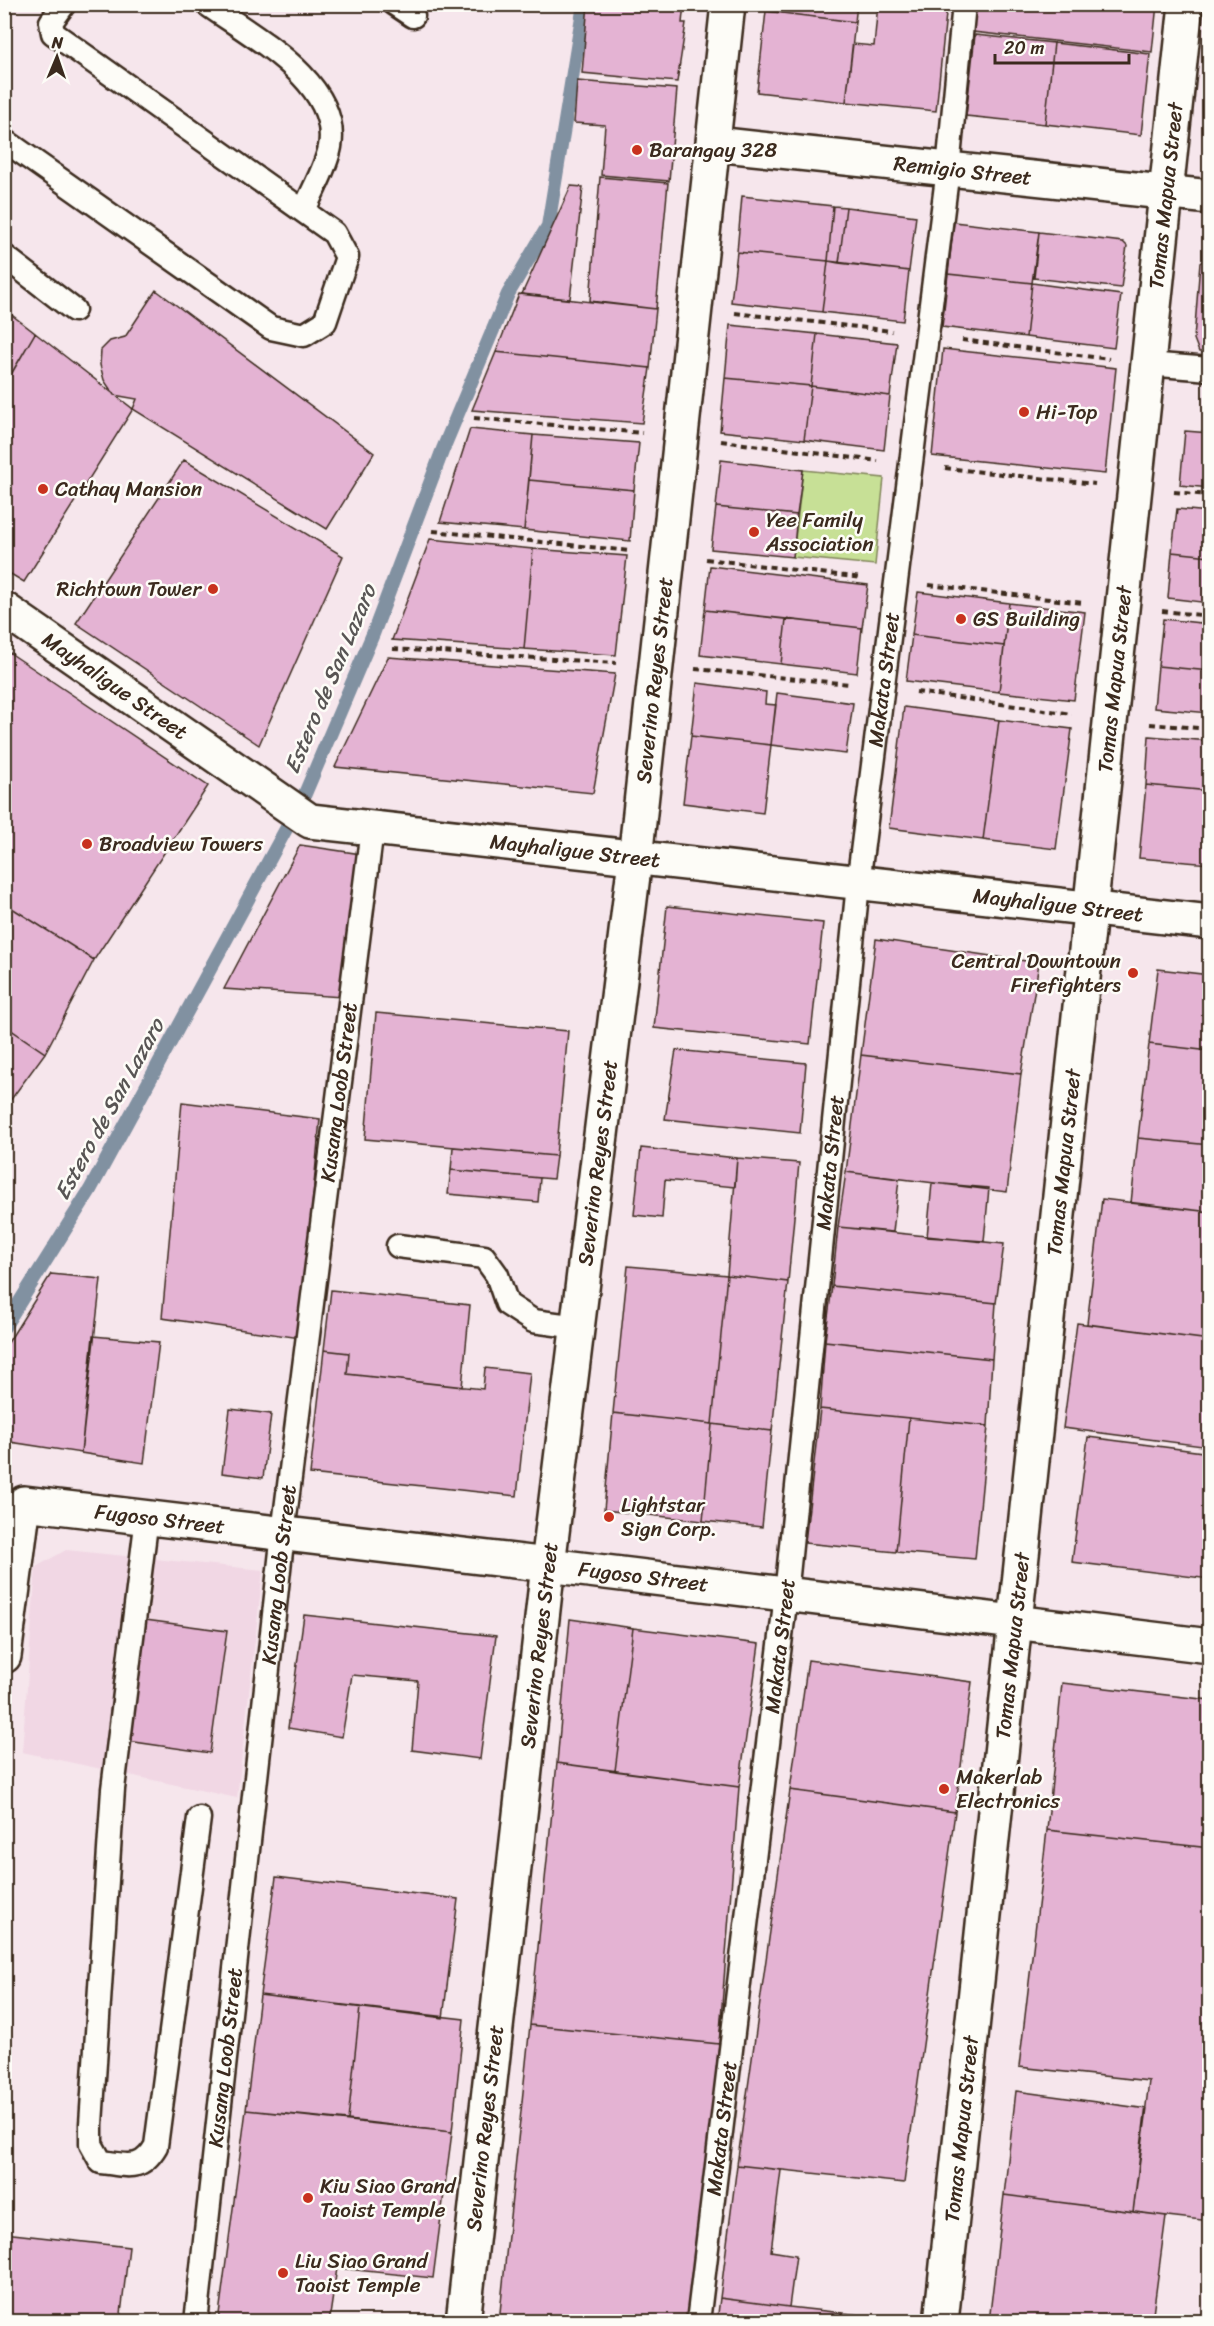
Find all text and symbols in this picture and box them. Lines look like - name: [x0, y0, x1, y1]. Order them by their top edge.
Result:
- north arrow: [27, 27, 87, 87]
- scale bar: [995, 27, 1128, 65]
- text: N: [50, 28, 64, 57]
- text: 20 m: [1004, 32, 1044, 64]
- street label: Tomas Mapua Street: [1137, 99, 1195, 291]
- place label: Barangay 328: [649, 131, 777, 169]
- marker: Barangay 328: [630, 143, 644, 157]
- street label: Remigio Street: [892, 144, 1033, 197]
- place label: Hi-Top: [1036, 393, 1097, 431]
- marker: Hi-Top: [1017, 405, 1031, 419]
- place label: Cathay Mansion: [55, 470, 202, 508]
- marker: Cathay Mansion: [36, 482, 50, 496]
- place label: Yee Family Association: [765, 501, 874, 563]
- marker: Yee Family Association: [747, 525, 761, 539]
- place label: Richtown Tower: [56, 570, 202, 608]
- street label: Severino Reyes Street: [624, 575, 685, 785]
- water label: Estero de San Lazaro: [273, 577, 388, 780]
- marker: Richtown Tower: [206, 582, 220, 596]
- street label: Tomas Mapua Street: [1086, 582, 1144, 774]
- place label: GS Building: [973, 600, 1080, 638]
- street label: Makata Street: [856, 610, 911, 749]
- marker: GS Building: [954, 612, 968, 626]
- street label: Mayhaligue Street: [34, 622, 196, 750]
- street label: Mayhaligue Street: [488, 822, 662, 879]
- place label: Broadview Towers: [99, 825, 263, 863]
- marker: Broadview Towers: [80, 837, 94, 851]
- street label: Mayhaligue Street: [971, 877, 1145, 933]
- place label: Central Downtown Firefighters: [951, 942, 1121, 1004]
- marker: Central Downtown Firefighters: [1126, 966, 1140, 980]
- street label: Kusang Loob Street: [309, 1000, 369, 1184]
- water label: Estero de San Lazaro: [43, 1009, 176, 1207]
- street label: Severino Reyes Street: [566, 1058, 629, 1268]
- street label: Tomas Mapua Street: [1035, 1066, 1092, 1258]
- street label: Makata Street: [804, 1093, 856, 1232]
- street label: Kusang Loob Street: [250, 1482, 308, 1666]
- place label: Lightstar Sign Corp.: [621, 1486, 717, 1548]
- street label: Fugoso Street: [93, 1493, 227, 1546]
- marker: Lightstar Sign Corp.: [602, 1510, 616, 1524]
- street label: Severino Reyes Street: [509, 1540, 570, 1750]
- street label: Tomas Mapua Street: [984, 1549, 1041, 1741]
- street label: Fugoso Street: [576, 1550, 710, 1603]
- street label: Makata Street: [753, 1577, 807, 1716]
- place label: Makerlab Electronics: [956, 1758, 1060, 1820]
- marker: Makerlab Electronics: [937, 1782, 951, 1796]
- street label: Kusang Loob Street: [196, 1966, 254, 2149]
- street label: Severino Reyes Street: [454, 2023, 515, 2233]
- street label: Tomas Mapua Street: [933, 2032, 990, 2224]
- street label: Makata Street: [694, 2059, 748, 2198]
- place label: Kiu Siao Grand Taoist Temple: [320, 2167, 457, 2229]
- marker: Kiu Siao Grand Taoist Temple: [301, 2191, 315, 2205]
- place label: Liu Siao Grand Taoist Temple: [295, 2242, 429, 2304]
- marker: Liu Siao Grand Taoist Temple: [276, 2266, 290, 2280]

